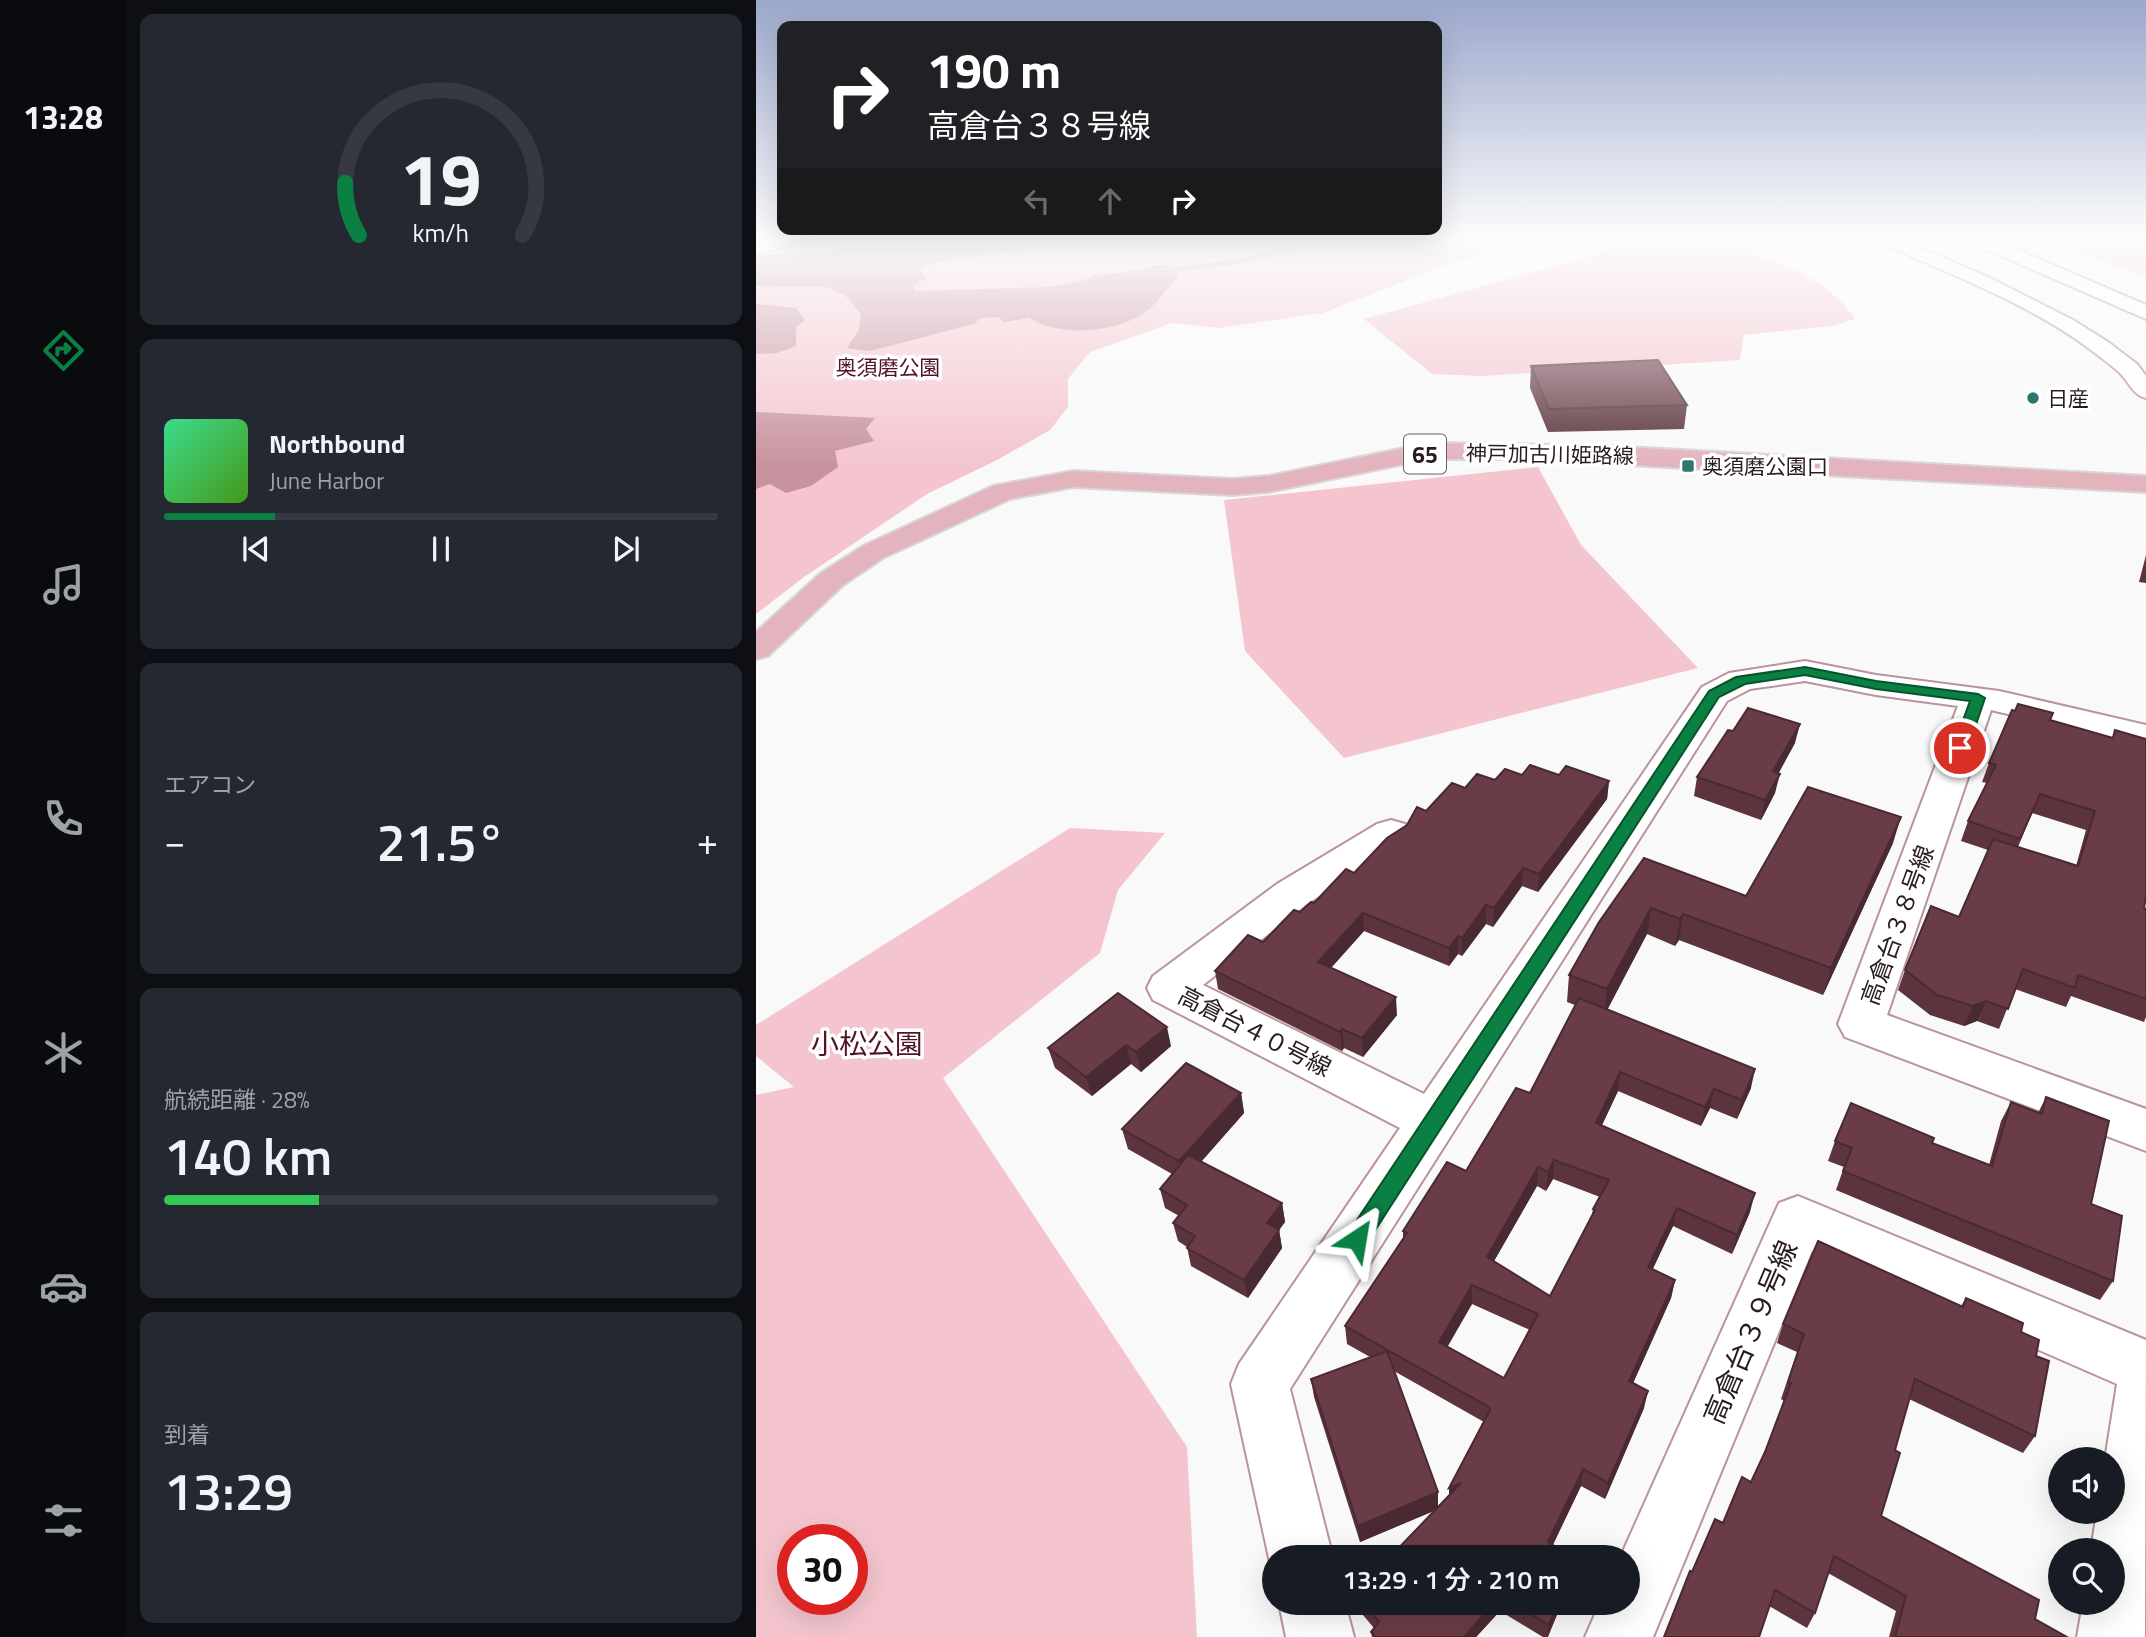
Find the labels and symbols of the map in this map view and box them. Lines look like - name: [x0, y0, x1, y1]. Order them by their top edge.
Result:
- park label: 奥須磨公園: [836, 351, 941, 383]
- place label: 日産: [2047, 382, 2089, 414]
- marker: 日産: [2025, 390, 2041, 406]
- road number: 65: [1404, 435, 1446, 474]
- street label: 神戸加古川姫路線: [1466, 437, 1634, 471]
- place label: 奥須磨公園口: [1702, 450, 1828, 482]
- marker: 奥須磨公園口: [1680, 458, 1696, 474]
- pin: [1930, 718, 1990, 778]
- street label: 高倉台３８号線: [1851, 840, 1943, 1010]
- street label: 高倉台４０号線: [1172, 977, 1338, 1085]
- park label: 小松公園: [811, 1022, 923, 1065]
- position arrow: [1320, 1202, 1394, 1276]
- street label: 高倉台３９号線: [1692, 1233, 1808, 1431]
- speed limit sign: 30: [777, 1524, 868, 1615]

